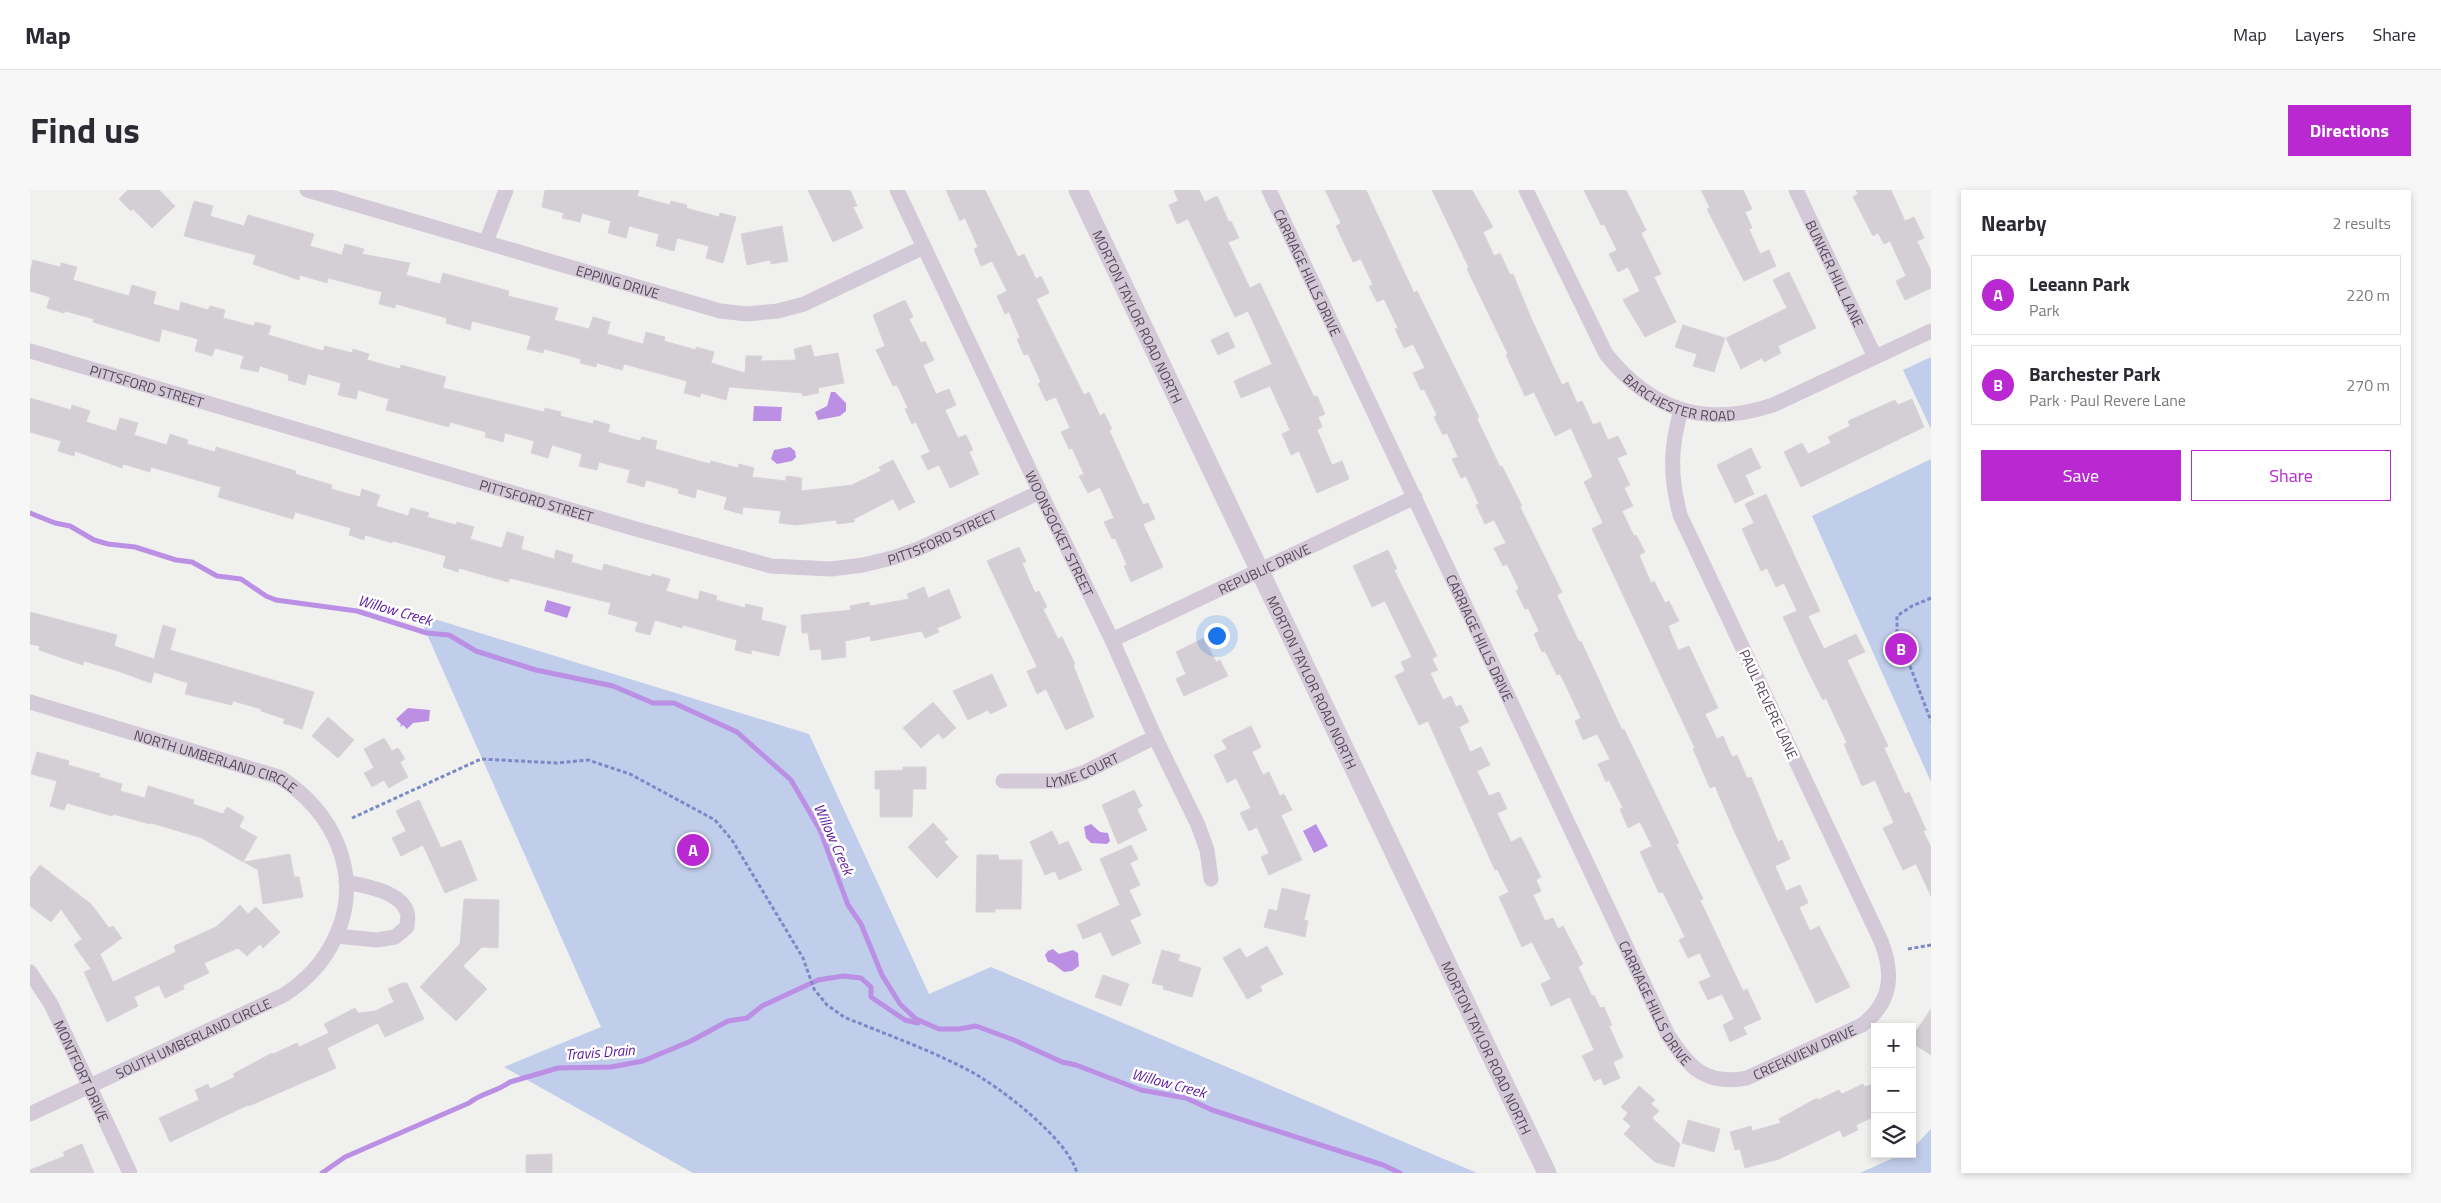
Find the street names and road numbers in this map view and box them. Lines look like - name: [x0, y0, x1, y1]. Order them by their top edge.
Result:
- street label: CARRIAGE HILLS DRIVE: [1269, 205, 1347, 340]
- street label: BUNKER HILL LANE: [1801, 216, 1870, 330]
- street label: MORTON TAYLOR ROAD NORTH: [1088, 226, 1189, 407]
- street label: EPPING DRIVE: [574, 259, 662, 303]
- street label: PITTSFORD STREET: [88, 359, 207, 412]
- street label: BARCHESTER ROAD: [1619, 368, 1736, 425]
- street label: WOONSOCKET STREET: [1021, 467, 1100, 600]
- street label: PITTSFORD STREET: [477, 473, 597, 527]
- street label: PITTSFORD STREET: [885, 503, 1001, 569]
- street label: REPUBLIC DRIVE: [1214, 537, 1314, 599]
- street label: CARRIAGE HILLS DRIVE: [1441, 571, 1520, 705]
- street label: MORTON TAYLOR ROAD NORTH: [1262, 592, 1363, 772]
- street label: PAUL REVERE LANE: [1734, 646, 1804, 763]
- street label: NORTH UMBERLAND CIRCLE: [132, 723, 303, 797]
- street label: LYME COURT: [1045, 746, 1123, 792]
- street label: CARRIAGE HILLS DRIVE: [1614, 937, 1697, 1070]
- street label: MORTON TAYLOR ROAD NORTH: [1437, 957, 1537, 1138]
- street label: SOUTH UMBERLAND CIRCLE: [112, 992, 275, 1083]
- street label: MONTFORT DRIVE: [49, 1016, 115, 1125]
- street label: CREEKVIEW DRIVE: [1749, 1019, 1859, 1085]

